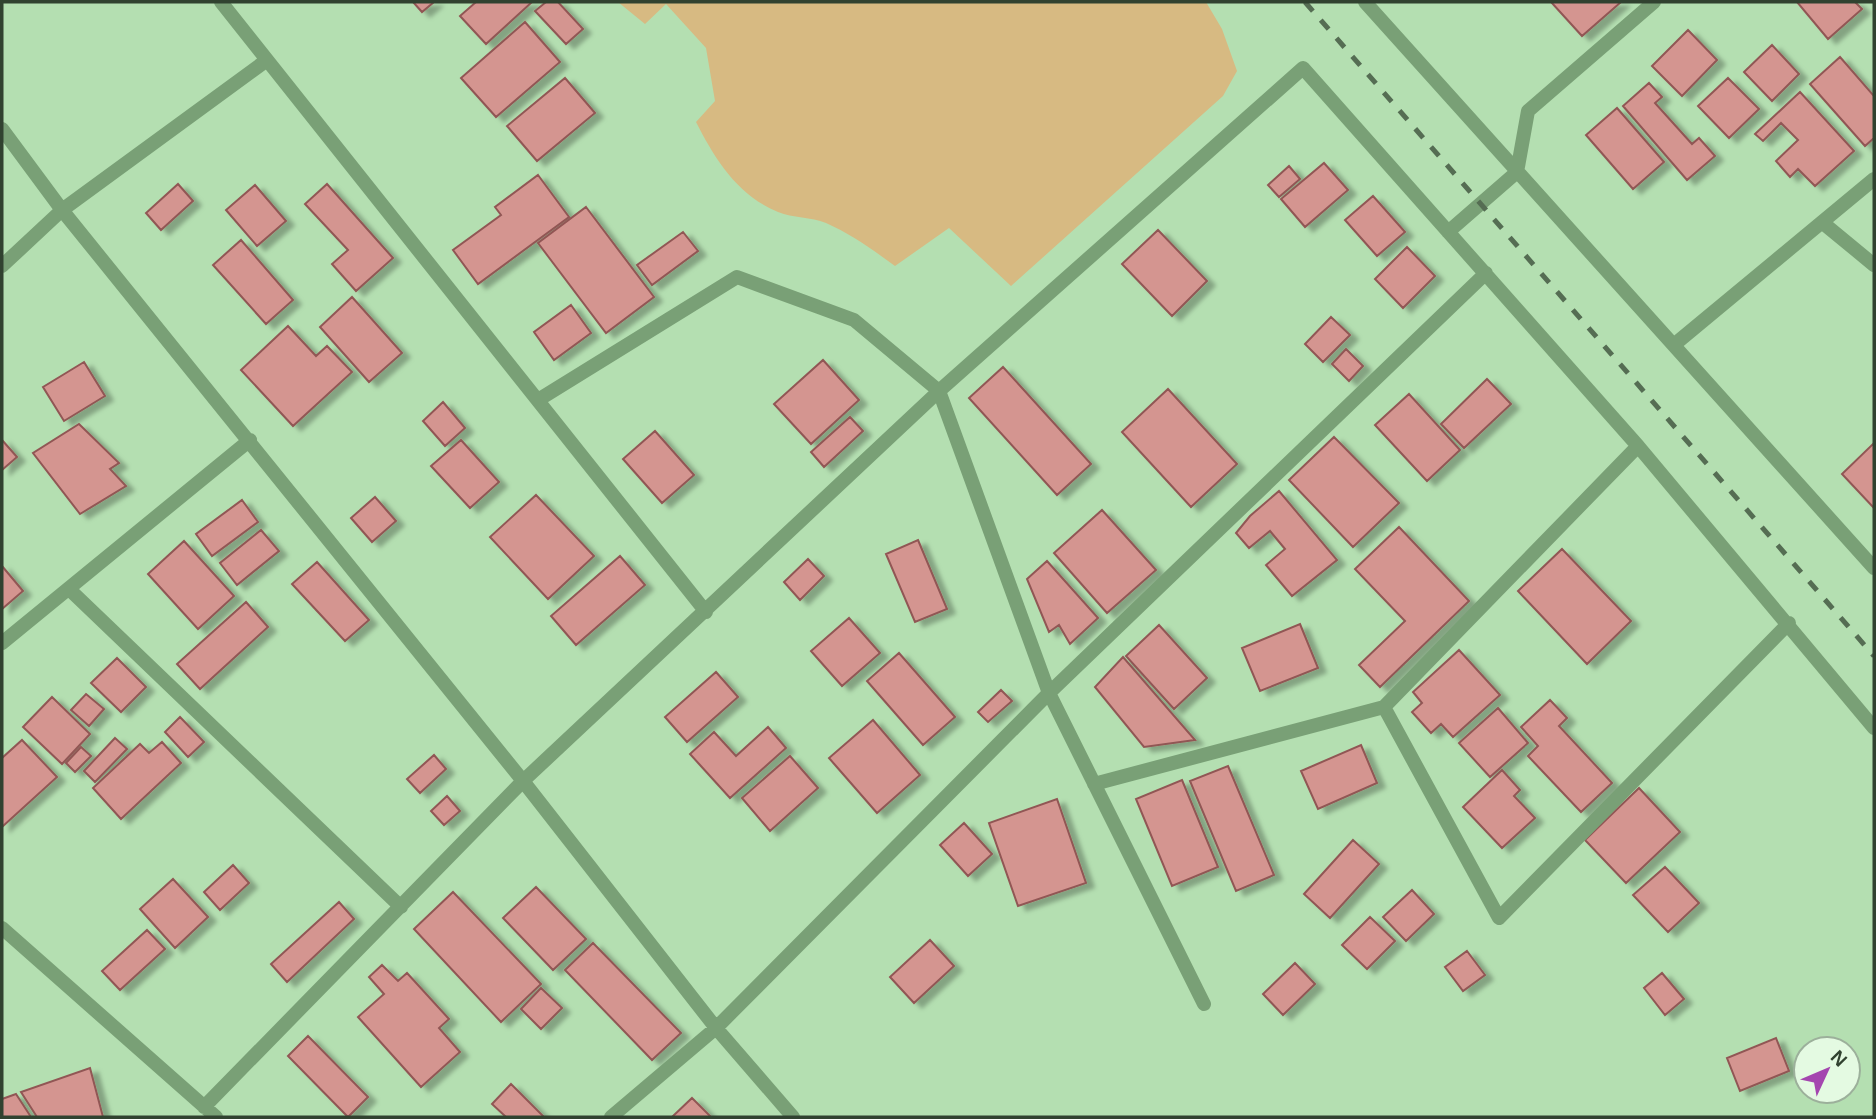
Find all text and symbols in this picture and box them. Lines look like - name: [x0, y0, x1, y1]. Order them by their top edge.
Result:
- north arrow: [1792, 1035, 1862, 1105]
- text: N: [1827, 1046, 1851, 1071]

